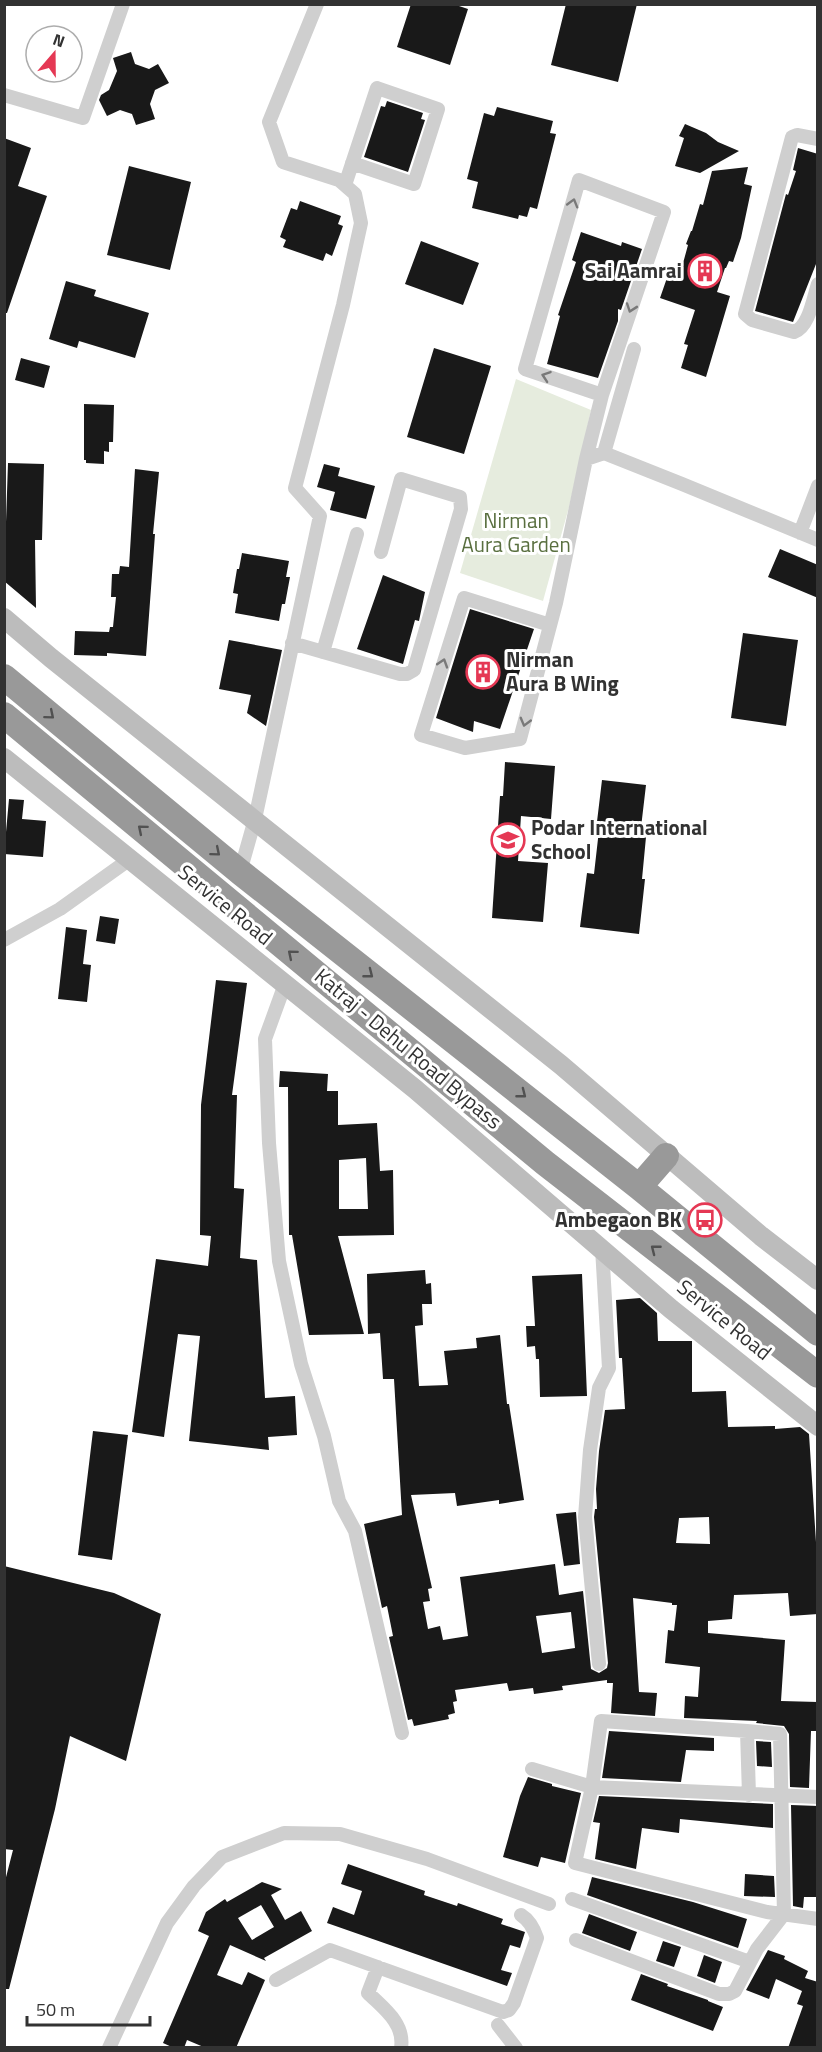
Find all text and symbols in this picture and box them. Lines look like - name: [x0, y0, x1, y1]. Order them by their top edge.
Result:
- north arrow: [24, 24, 84, 84]
- text: N: [50, 27, 68, 53]
- one-way arrow: [566, 198, 578, 209]
- building icon: Sai Aamrai: [687, 253, 723, 289]
- place label: Sai Aamrai: [585, 254, 682, 286]
- one-way arrow: [626, 302, 638, 313]
- one-way arrow: [541, 371, 552, 383]
- park label: Nirman Aura Garden: [461, 504, 571, 560]
- place label: Nirman Aura B Wing: [506, 643, 619, 699]
- building icon: Nirman Aura B Wing: [465, 654, 501, 690]
- one-way arrow: [436, 658, 449, 669]
- one-way arrow: [43, 707, 54, 718]
- one-way arrow: [519, 717, 532, 727]
- place label: Podar International School: [531, 811, 708, 867]
- school or university icon: Podar International School: [490, 822, 526, 858]
- one-way arrow: [138, 825, 149, 836]
- one-way arrow: [209, 845, 220, 856]
- street label: Service Road: [171, 856, 280, 952]
- one-way arrow: [288, 950, 299, 961]
- street label: Katraj - Dehu Road Bypass: [308, 960, 509, 1136]
- one-way arrow: [362, 966, 373, 977]
- one-way arrow: [515, 1087, 526, 1098]
- bus stop icon: Ambegaon BK: [687, 1202, 723, 1238]
- place label: Ambegaon BK: [555, 1203, 683, 1235]
- one-way arrow: [651, 1245, 662, 1256]
- street label: Service Road: [670, 1271, 779, 1367]
- scale bar: [27, 1989, 150, 2027]
- text: 50 m: [36, 1996, 75, 2023]

